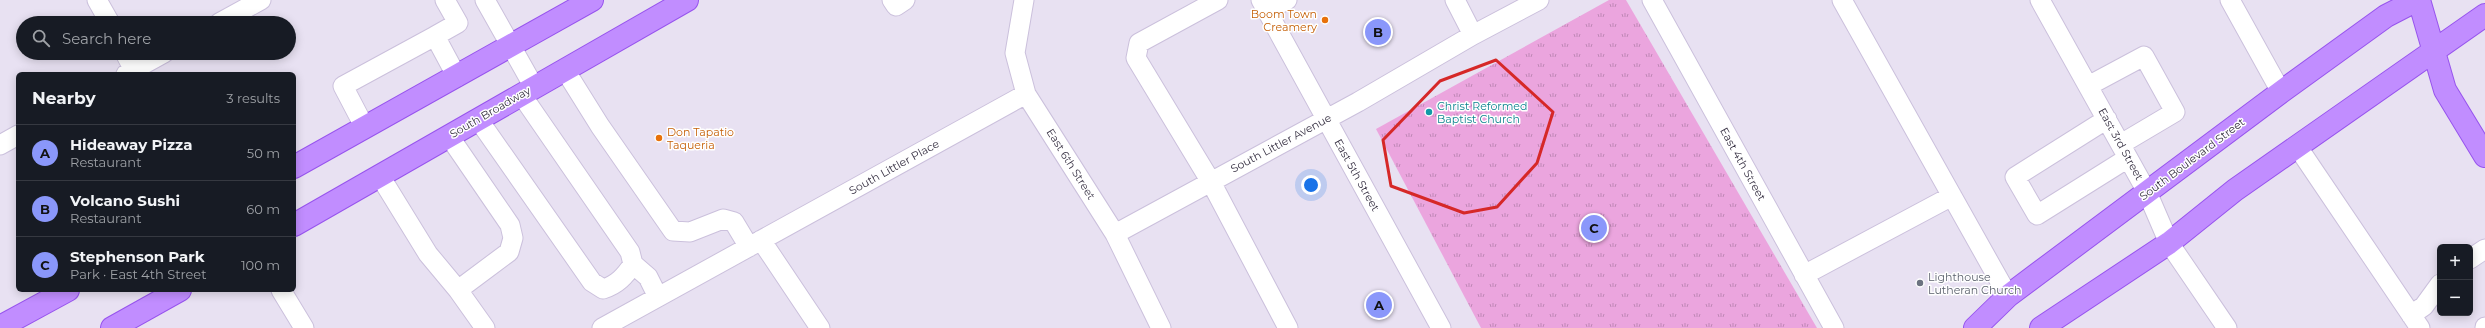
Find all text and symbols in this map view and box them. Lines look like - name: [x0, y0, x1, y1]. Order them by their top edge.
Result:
- place label: Boom Town Creamery: [1251, 7, 1317, 34]
- marker: Boom Town Creamery: [1320, 15, 1330, 25]
- search box: [16, 16, 296, 60]
- pin: B: [1365, 17, 1391, 47]
- icon: search: [30, 27, 52, 49]
- text: Search here: [62, 29, 151, 48]
- street label: South Broadway: [447, 83, 533, 141]
- text: Nearby: [32, 88, 96, 108]
- text: 3 results: [226, 90, 280, 106]
- place label: Christ Reformed Baptist Church: [1437, 99, 1527, 126]
- street label: East 3rd Street: [2095, 105, 2147, 183]
- marker: Christ Reformed Baptist Church: [1424, 107, 1434, 117]
- street label: South Littler Avenue: [1228, 110, 1334, 176]
- street label: South Boulevard Street: [2137, 115, 2248, 203]
- place label: Don Tapatio Taqueria: [667, 125, 734, 152]
- street label: East 4th Street: [1717, 125, 1769, 204]
- street label: East 6th Street: [1044, 126, 1099, 203]
- marker: Don Tapatio Taqueria: [654, 133, 664, 143]
- text: Hideaway Pizza: [70, 135, 192, 154]
- street label: South Littler Place: [846, 136, 942, 198]
- street label: East 5th Street: [1331, 136, 1383, 214]
- text: A: [40, 145, 50, 161]
- text: 50 m: [247, 145, 280, 161]
- text: Restaurant: [70, 154, 141, 170]
- your location: [1301, 175, 1321, 195]
- text: Volcano Sushi: [70, 191, 180, 210]
- text: B: [40, 201, 50, 217]
- text: 60 m: [246, 201, 280, 217]
- text: Restaurant: [70, 210, 141, 226]
- pin: C: [1581, 213, 1607, 243]
- map controls: [2437, 244, 2473, 316]
- button: +: [2437, 244, 2473, 280]
- text: Stephenson Park: [70, 247, 205, 266]
- text: C: [40, 257, 50, 273]
- text: 100 m: [241, 257, 280, 273]
- text: Park · East 4th Street: [70, 266, 206, 282]
- place label: Lighthouse Lutheran Church: [1928, 270, 2022, 297]
- marker: Lighthouse Lutheran Church: [1915, 278, 1925, 288]
- button: −: [2437, 280, 2473, 316]
- pin: A: [1366, 290, 1392, 320]

